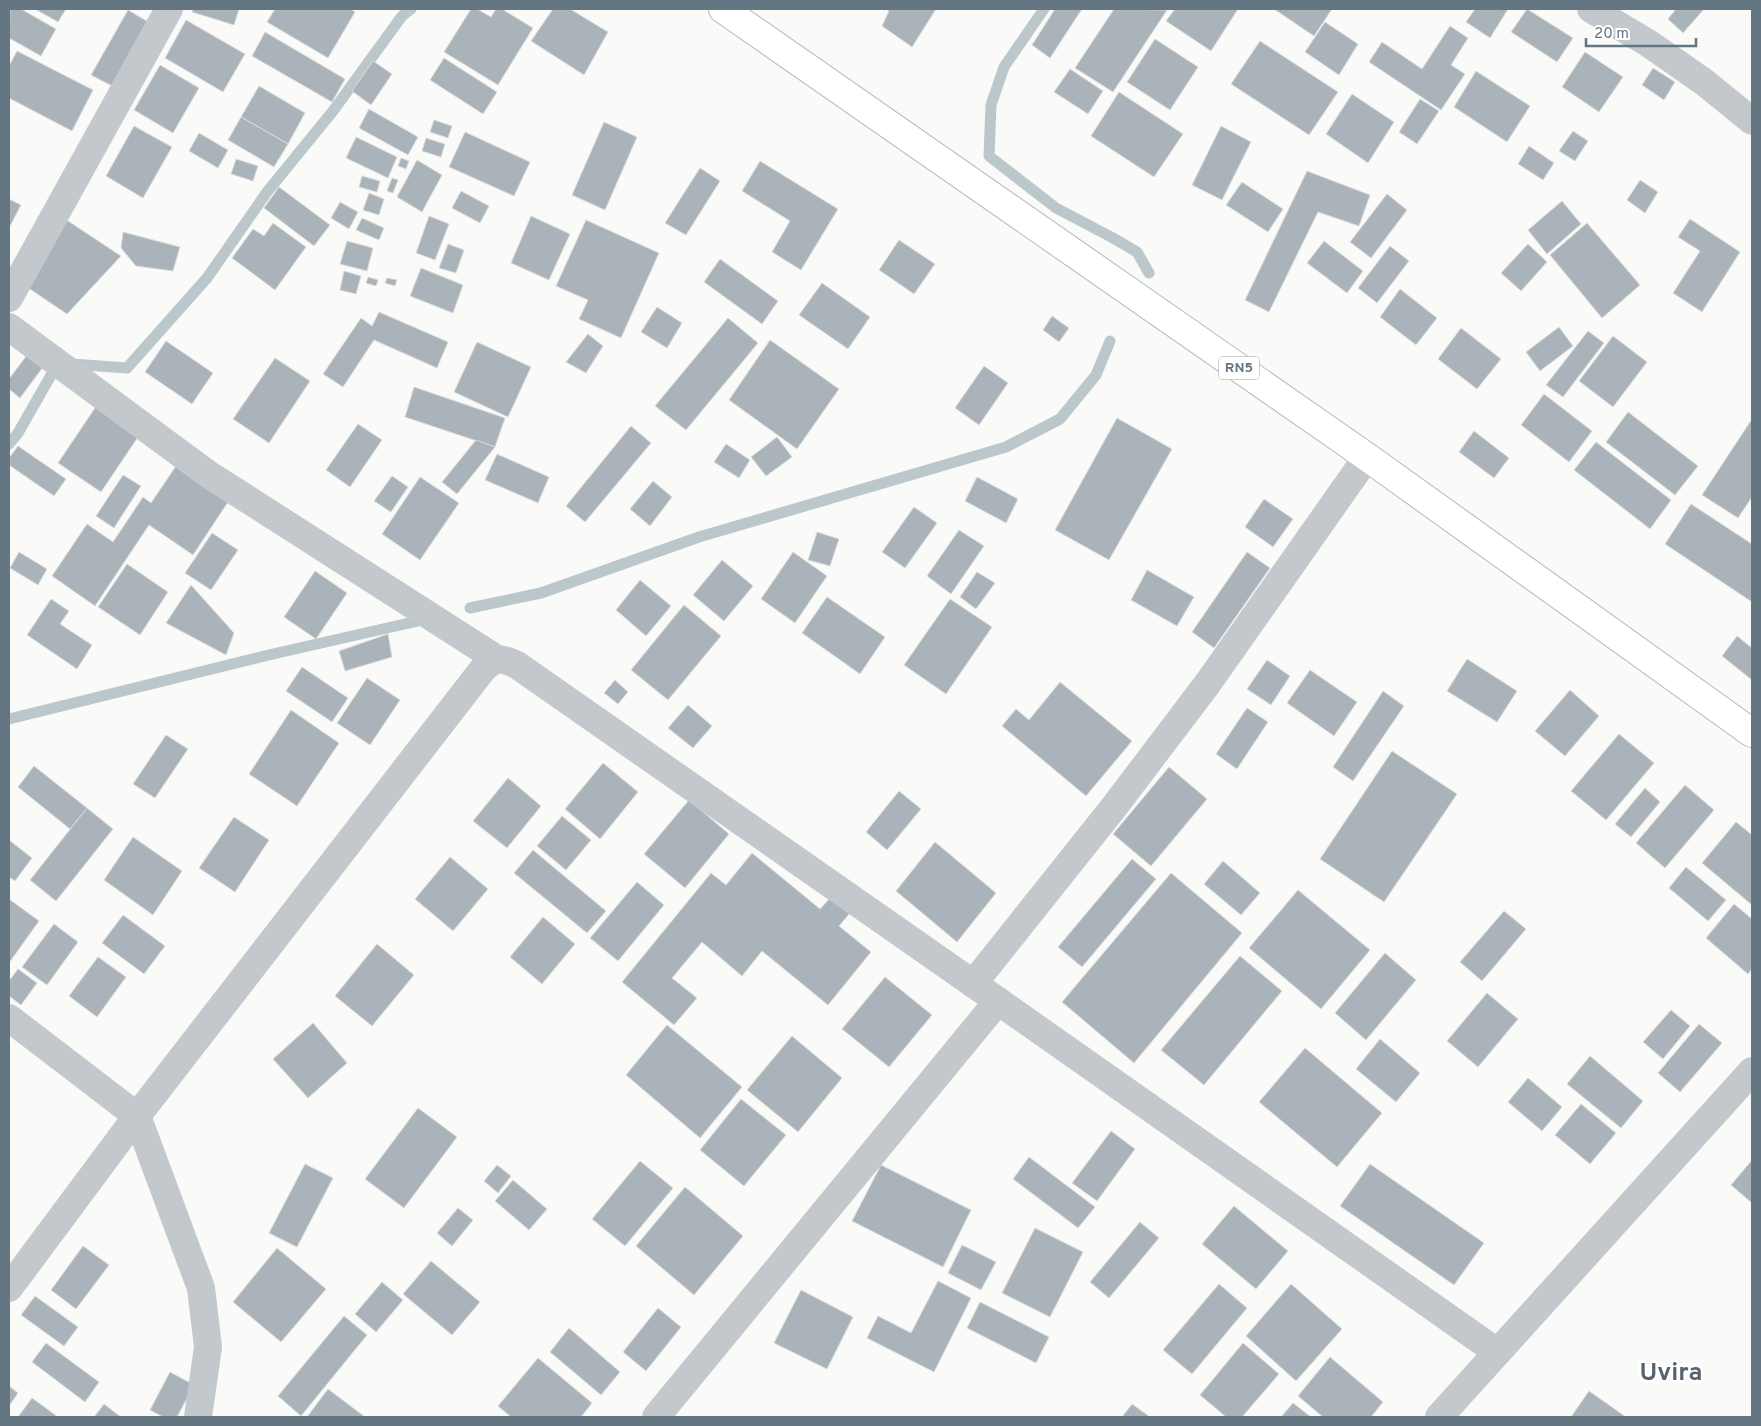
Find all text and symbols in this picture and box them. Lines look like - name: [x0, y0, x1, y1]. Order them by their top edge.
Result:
- scale bar: [1586, 15, 1696, 47]
- text: 20 m: [1594, 25, 1629, 44]
- road number: RN5: [1219, 356, 1259, 379]
- district label: Uvira: [1640, 1358, 1702, 1390]

